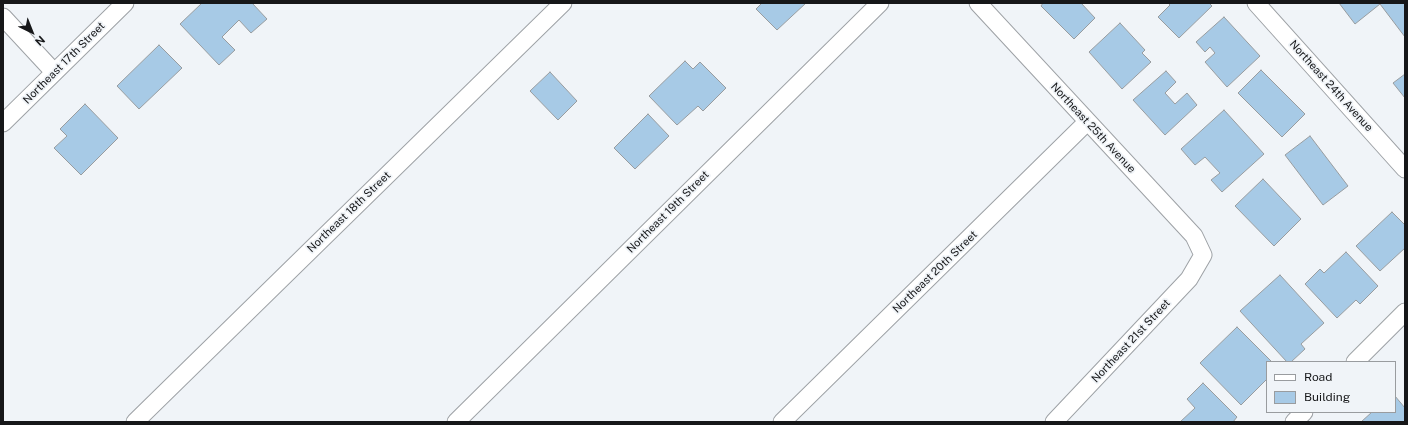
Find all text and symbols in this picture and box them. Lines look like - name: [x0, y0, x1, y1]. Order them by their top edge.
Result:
- north arrow: [12, 12, 52, 52]
- street label: Northeast 17th Street: [20, 19, 108, 107]
- street label: Northeast 24th Avenue: [1287, 38, 1375, 134]
- street label: Northeast 25th Avenue: [1048, 80, 1138, 176]
- street label: Northeast 19th Street: [624, 168, 712, 256]
- street label: Northeast 18th Street: [305, 169, 393, 255]
- street label: Northeast 20th Street: [890, 228, 980, 316]
- street label: Northeast 21st Street: [1089, 297, 1173, 385]
- legend: [1266, 361, 1396, 413]
- text: Road: [1304, 370, 1332, 384]
- text: Building: [1304, 390, 1350, 404]

